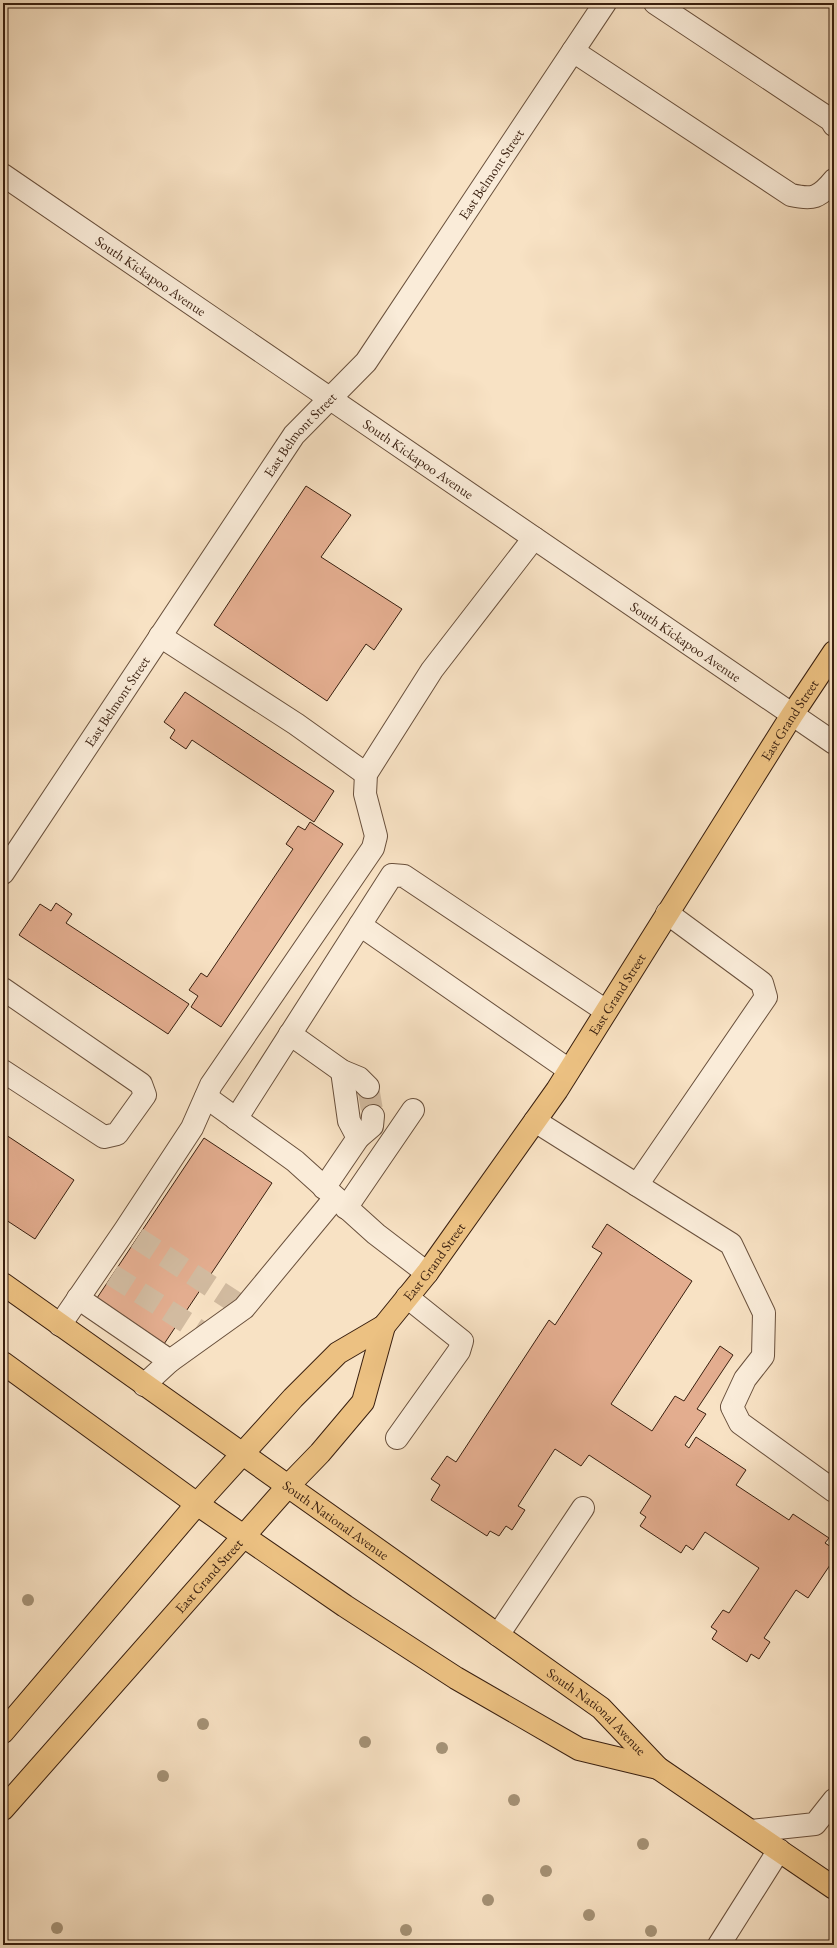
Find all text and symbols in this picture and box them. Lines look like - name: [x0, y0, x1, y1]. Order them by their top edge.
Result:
- street label: East Belmont Street: [454, 125, 528, 223]
- street label: South Kickapoo Avenue: [92, 232, 210, 321]
- street label: East Belmont Street: [260, 388, 341, 480]
- street label: South Kickapoo Avenue: [359, 415, 478, 503]
- street label: South Kickapoo Avenue: [627, 597, 745, 686]
- street label: East Belmont Street: [80, 652, 154, 750]
- street label: East Grand Street: [757, 675, 823, 764]
- street label: East Grand Street: [585, 949, 650, 1039]
- street label: East Grand Street: [399, 1218, 470, 1305]
- street label: South National Avenue: [279, 1476, 393, 1564]
- street label: East Grand Street: [171, 1534, 247, 1617]
- street label: South National Avenue: [543, 1664, 651, 1760]

